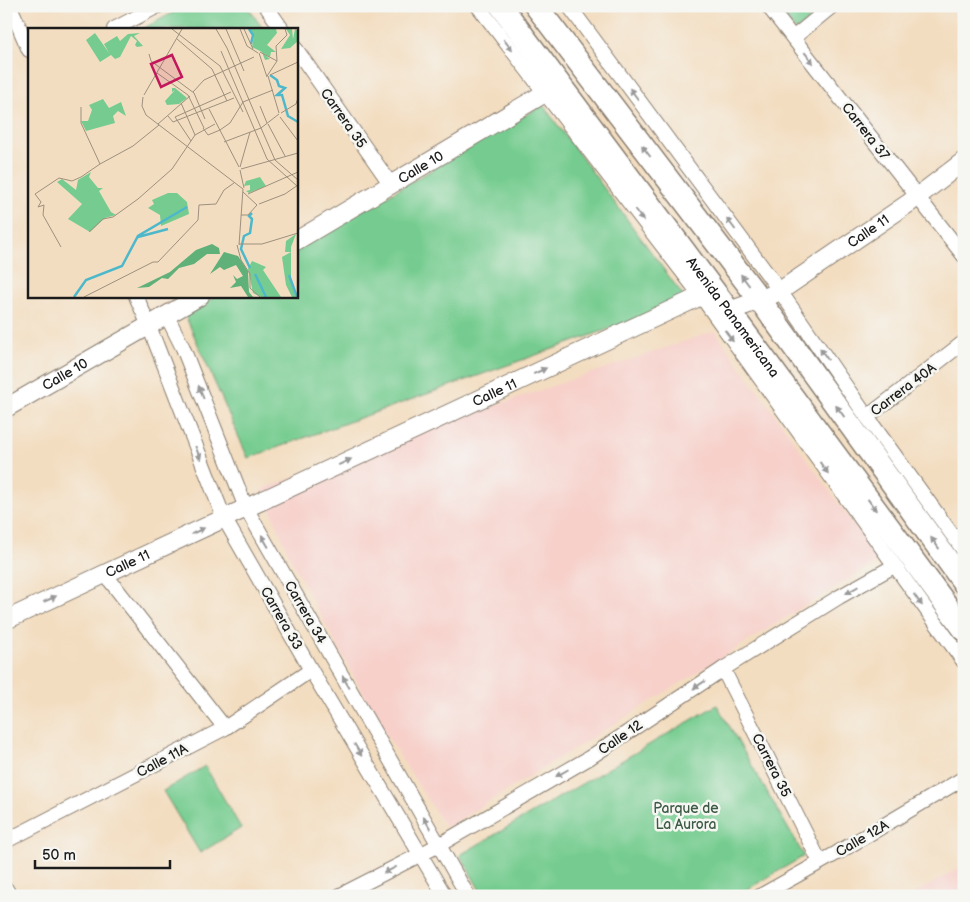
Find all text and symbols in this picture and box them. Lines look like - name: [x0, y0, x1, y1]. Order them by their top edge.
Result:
- inset map: [28, 28, 298, 298]
- one-way arrow: [502, 38, 513, 51]
- one-way arrow: [803, 51, 814, 64]
- street label: Carrera 35: [317, 85, 370, 151]
- one-way arrow: [628, 88, 639, 101]
- street label: Carrera 37: [838, 99, 893, 163]
- one-way arrow: [641, 144, 652, 157]
- street label: Calle 10: [395, 147, 447, 187]
- one-way arrow: [633, 208, 644, 221]
- street label: Calle 11: [844, 211, 893, 252]
- one-way arrow: [725, 218, 736, 231]
- street label: Avenida Panamericana: [683, 254, 783, 381]
- one-way arrow: [740, 273, 750, 287]
- one-way arrow: [724, 329, 734, 342]
- one-way arrow: [819, 348, 829, 361]
- street label: Calle 10: [39, 355, 91, 394]
- street label: Carrera 40A: [867, 359, 940, 420]
- one-way arrow: [533, 367, 547, 375]
- street label: Calle 11: [470, 375, 520, 410]
- one-way arrow: [197, 384, 205, 399]
- one-way arrow: [835, 404, 845, 418]
- one-way arrow: [195, 446, 203, 460]
- one-way arrow: [338, 458, 352, 466]
- one-way arrow: [819, 461, 829, 474]
- one-way arrow: [867, 498, 877, 512]
- one-way arrow: [191, 526, 205, 534]
- one-way arrow: [261, 534, 270, 548]
- one-way arrow: [930, 536, 940, 550]
- street label: Calle 11: [103, 546, 153, 581]
- street label: Carrera 34: [281, 578, 331, 647]
- street label: Carrera 33: [257, 584, 306, 653]
- one-way arrow: [844, 586, 859, 594]
- one-way arrow: [913, 593, 924, 606]
- one-way arrow: [43, 595, 58, 604]
- one-way arrow: [342, 675, 350, 689]
- one-way arrow: [692, 680, 706, 690]
- street label: Calle 12: [595, 716, 646, 758]
- street label: Carrera 35: [748, 731, 795, 800]
- street label: Calle 11A: [134, 740, 191, 781]
- one-way arrow: [354, 743, 363, 756]
- one-way arrow: [556, 769, 569, 778]
- park label: Parque de La Aurora: [653, 800, 719, 833]
- one-way arrow: [422, 816, 431, 830]
- street label: Calle 12A: [833, 816, 892, 860]
- scale bar: [35, 837, 170, 869]
- text: 50 m: [42, 846, 76, 865]
- one-way arrow: [383, 866, 398, 874]

